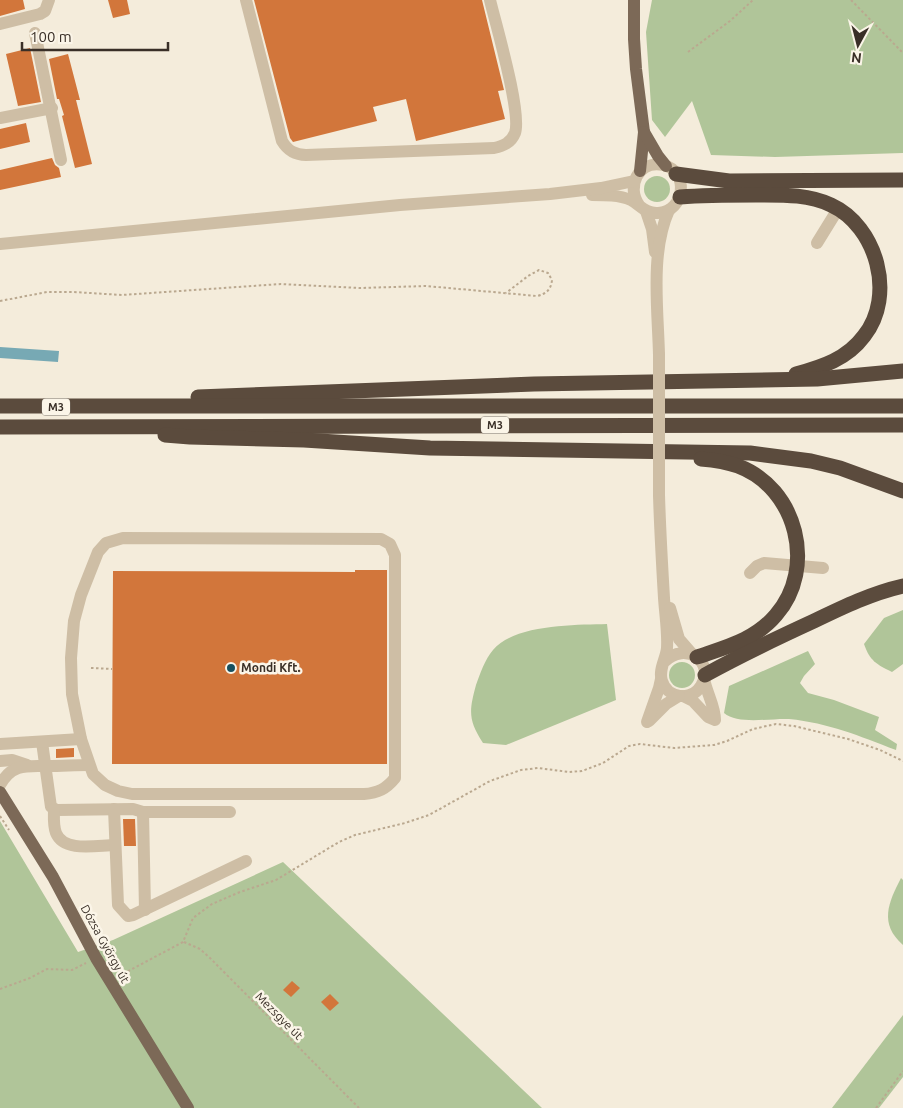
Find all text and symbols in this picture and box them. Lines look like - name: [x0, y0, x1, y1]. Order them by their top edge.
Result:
- scale bar: [22, 20, 169, 52]
- north arrow: [833, 20, 883, 70]
- text: 100 m: [30, 28, 72, 45]
- text: N: [850, 49, 863, 66]
- road number: M3: [42, 398, 70, 416]
- road number: M3: [481, 416, 509, 434]
- place label: Mondi Kft.: [241, 661, 301, 674]
- marker: Mondi Kft.: [225, 662, 237, 674]
- street label: Dózsa György út: [79, 902, 132, 985]
- street label: Mezsgye út: [253, 989, 306, 1042]

